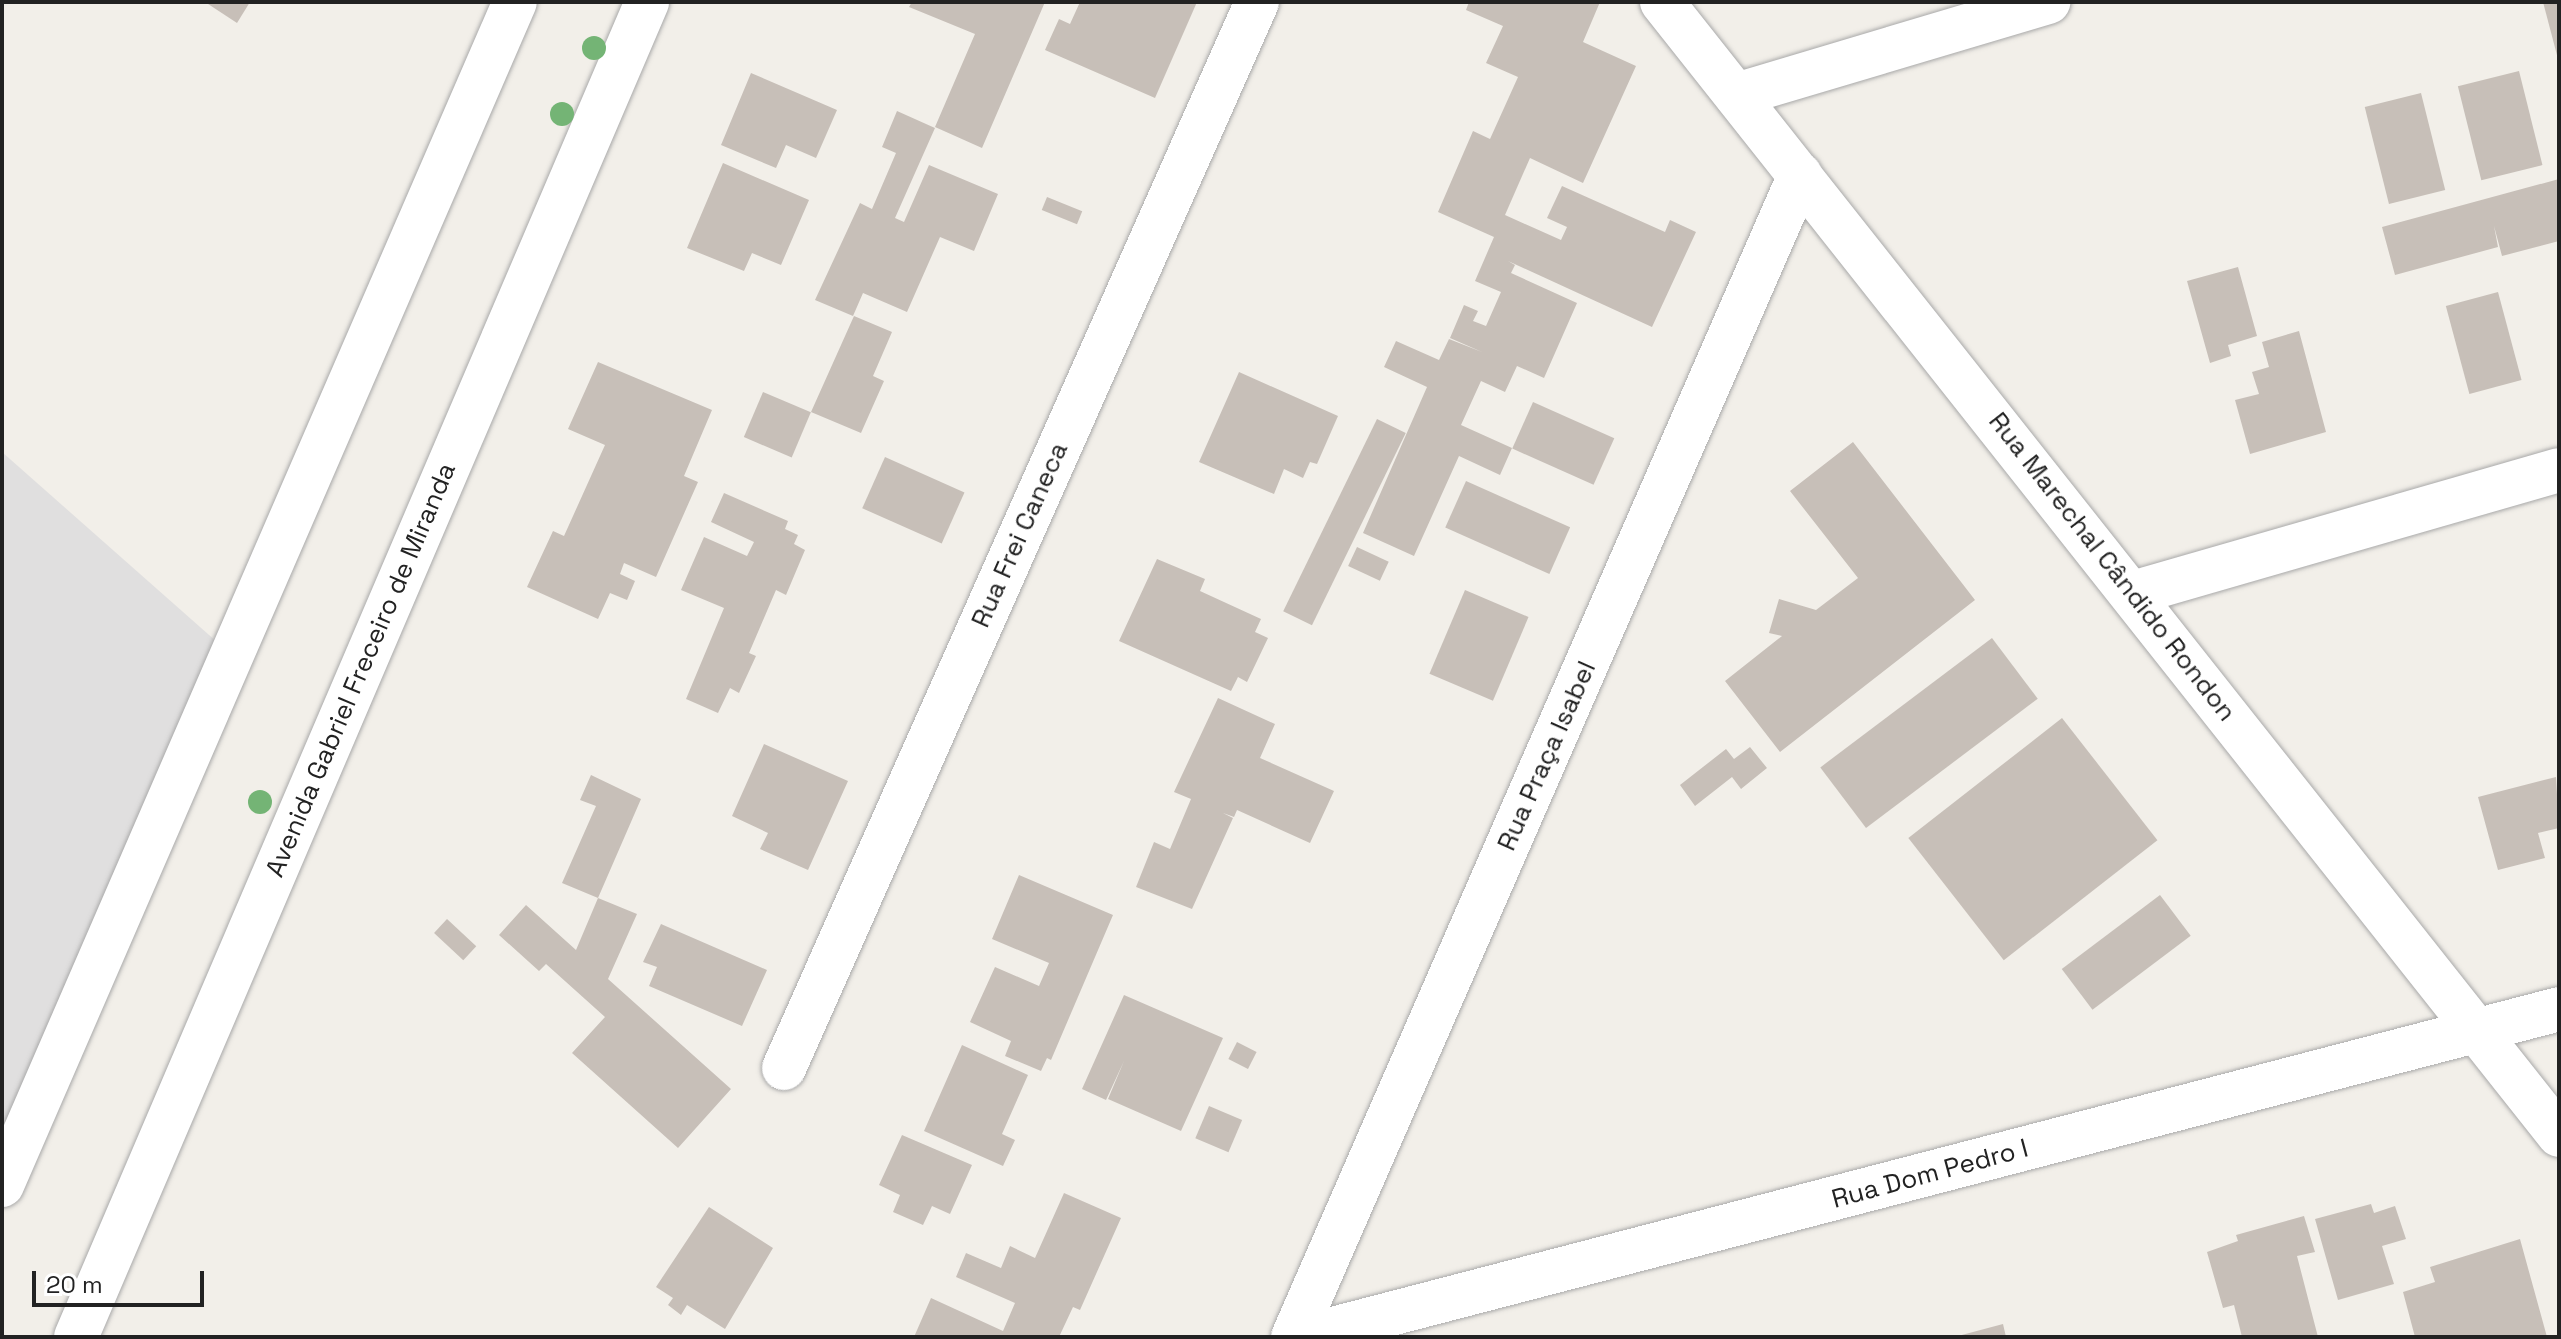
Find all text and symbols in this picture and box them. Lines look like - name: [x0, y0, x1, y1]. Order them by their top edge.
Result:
- street label: Rua Marechal Cândido Rondon: [1982, 407, 2242, 727]
- street label: Rua Frei Caneca: [965, 438, 1075, 632]
- street label: Avenida Gabriel Freceiro de Miranda: [259, 458, 463, 882]
- street label: Rua Praça Isabel: [1491, 656, 1603, 856]
- street label: Rua Dom Pedro I: [1828, 1133, 2032, 1215]
- scale bar: [36, 1255, 208, 1305]
- text: 20 m: [46, 1269, 103, 1300]

